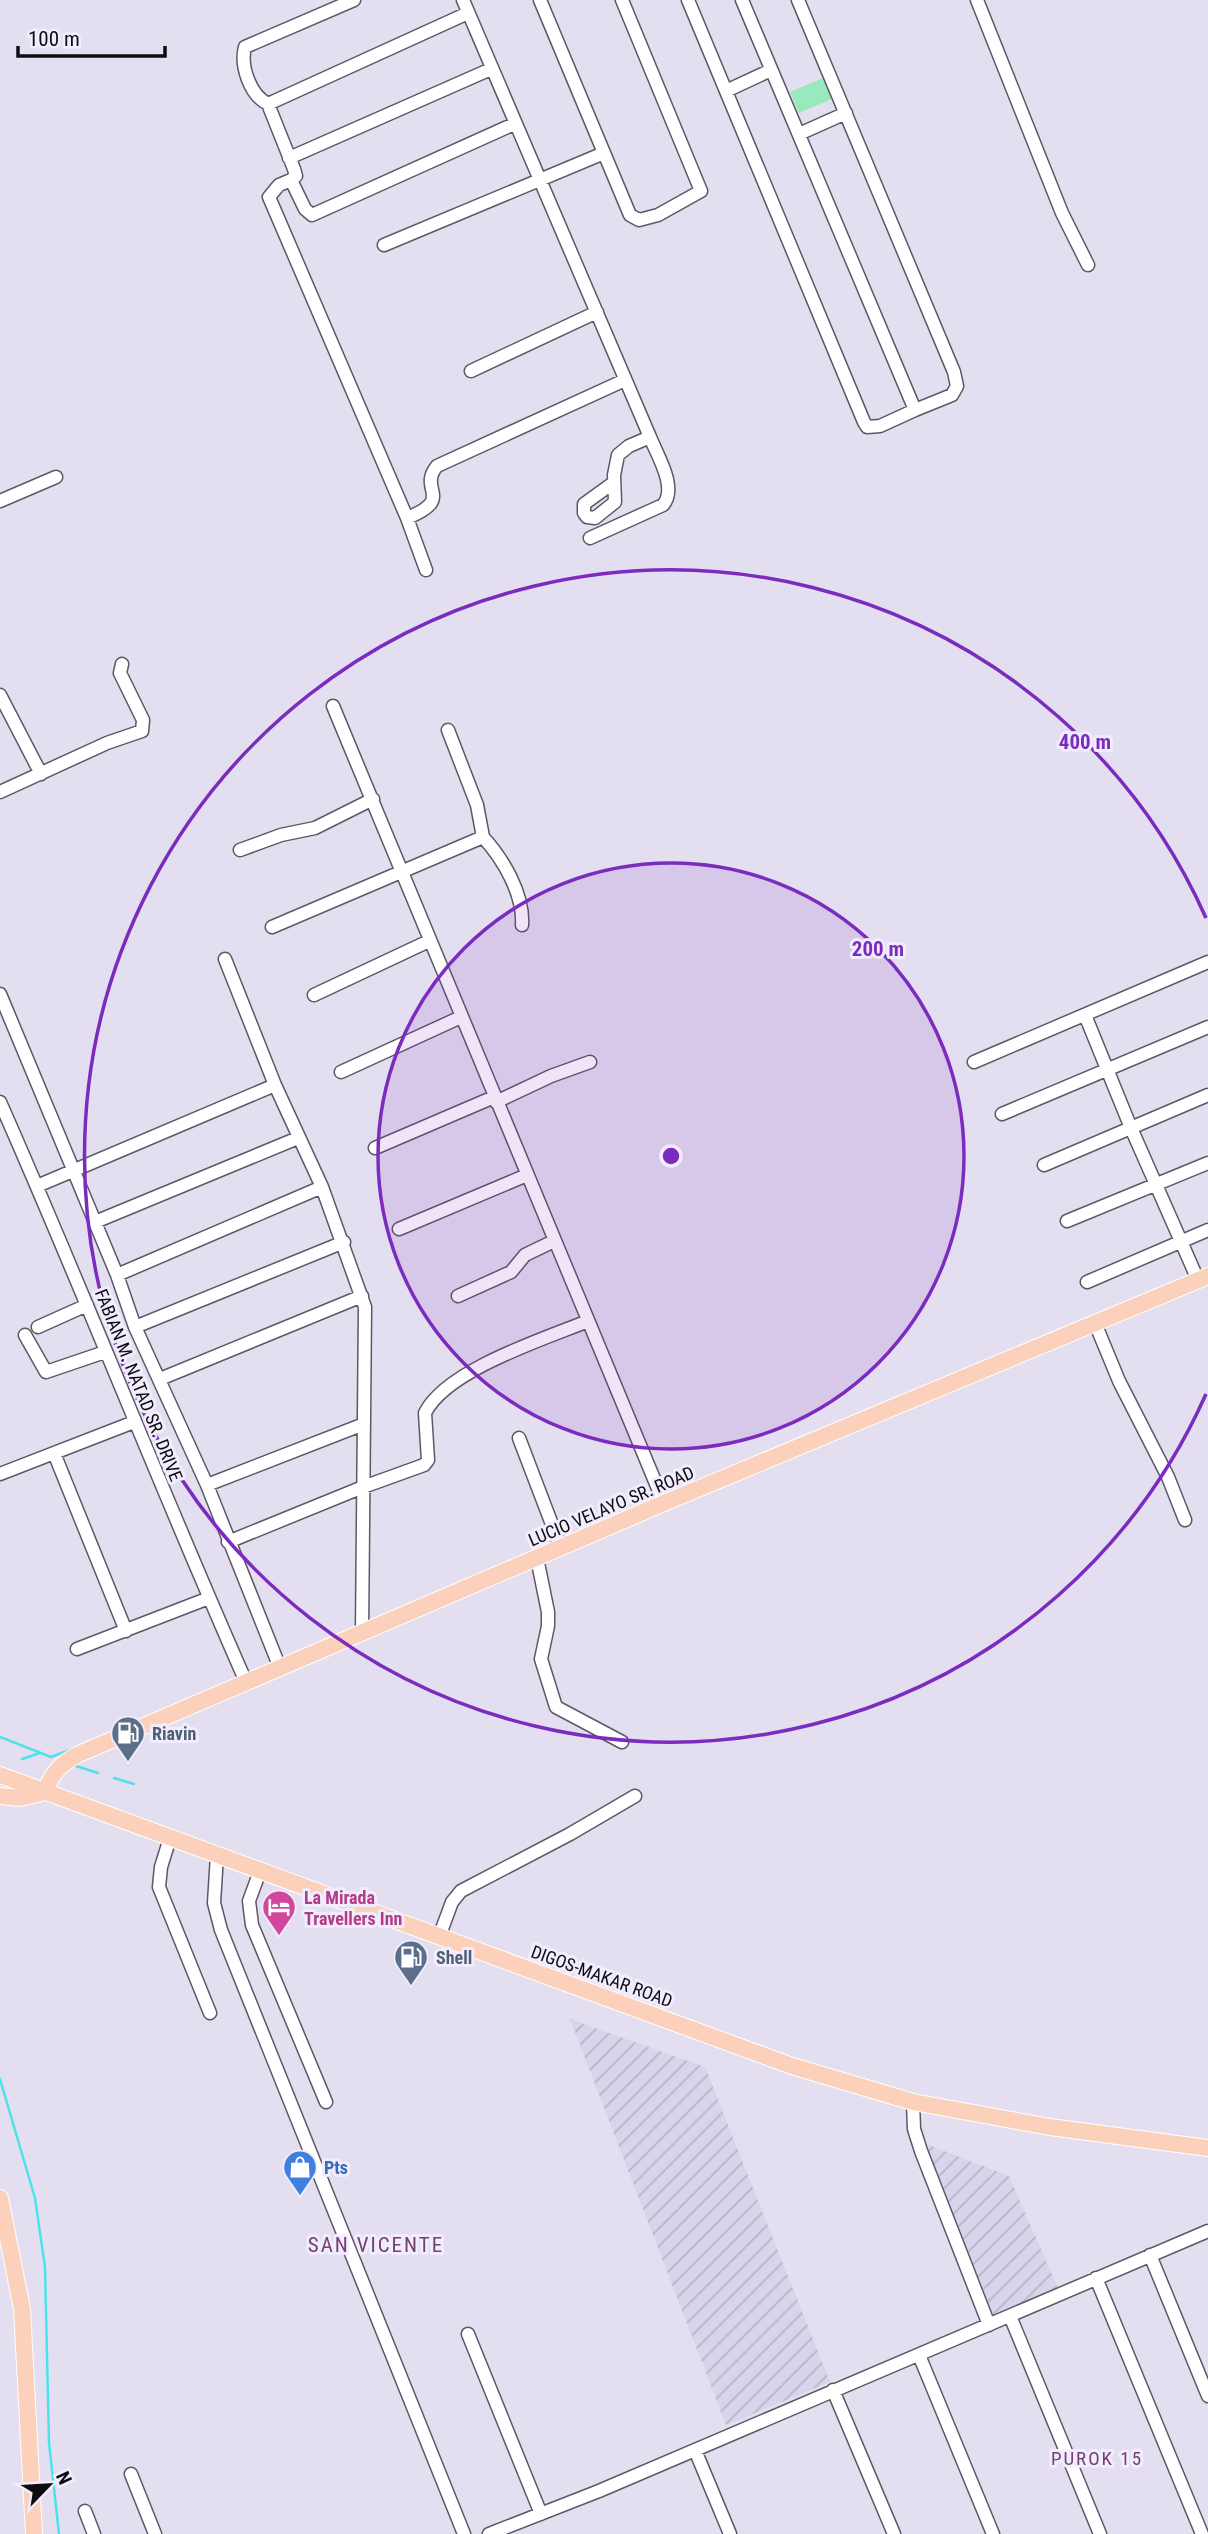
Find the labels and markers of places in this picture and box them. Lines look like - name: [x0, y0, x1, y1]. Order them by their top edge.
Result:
- centre of rings: [659, 1144, 683, 1168]
- fuel station icon: Riavin: [109, 1714, 147, 1763]
- place label: Riavin: [152, 1723, 196, 1744]
- place label: La Mirada Travellers Inn: [304, 1887, 402, 1929]
- hotel icon: La Mirada Travellers Inn: [260, 1888, 298, 1937]
- fuel station icon: Shell: [392, 1938, 430, 1987]
- place label: Shell: [436, 1947, 472, 1968]
- shop icon: Pts: [281, 2148, 319, 2197]
- place label: Pts: [324, 2157, 348, 2178]

